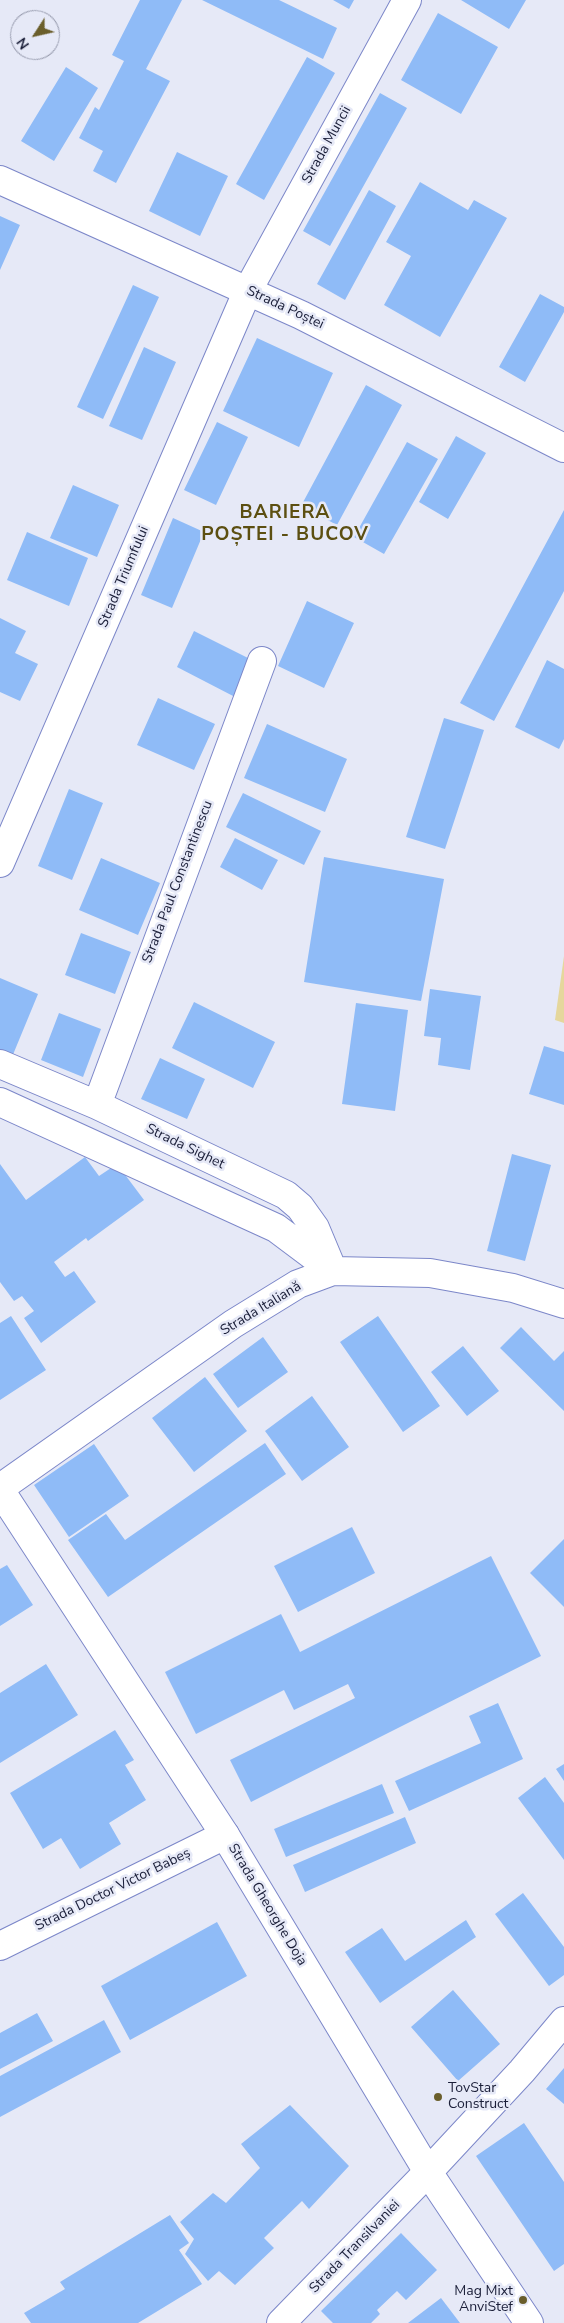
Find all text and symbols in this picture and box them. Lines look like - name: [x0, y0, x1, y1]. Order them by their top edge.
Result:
- north arrow: [10, 10, 60, 60]
- text: N: [12, 34, 34, 53]
- street label: Strada Muncii: [299, 103, 355, 187]
- street label: Strada Poștei: [244, 283, 326, 333]
- district label: BARIERA POȘTEI - BUCOV: [199, 502, 371, 546]
- street label: Strada Triumfului: [95, 524, 153, 630]
- street label: Strada Paul Constantinescu: [139, 798, 217, 966]
- street label: Strada Sighet: [143, 1121, 227, 1173]
- street label: Strada Italiană: [218, 1278, 304, 1340]
- street label: Strada Gheorghe Doja: [224, 1841, 310, 1969]
- street label: Strada Doctor Victor Babeș: [33, 1845, 193, 1935]
- place label: TovStar Construct: [448, 2081, 508, 2114]
- marker: TovStar Construct: [432, 2091, 444, 2103]
- street label: Strada Transilvaniei: [306, 2197, 404, 2297]
- place label: Mag Mixt AnviStef: [454, 2284, 513, 2316]
- marker: Mag Mixt AnviStef: [517, 2294, 529, 2306]

